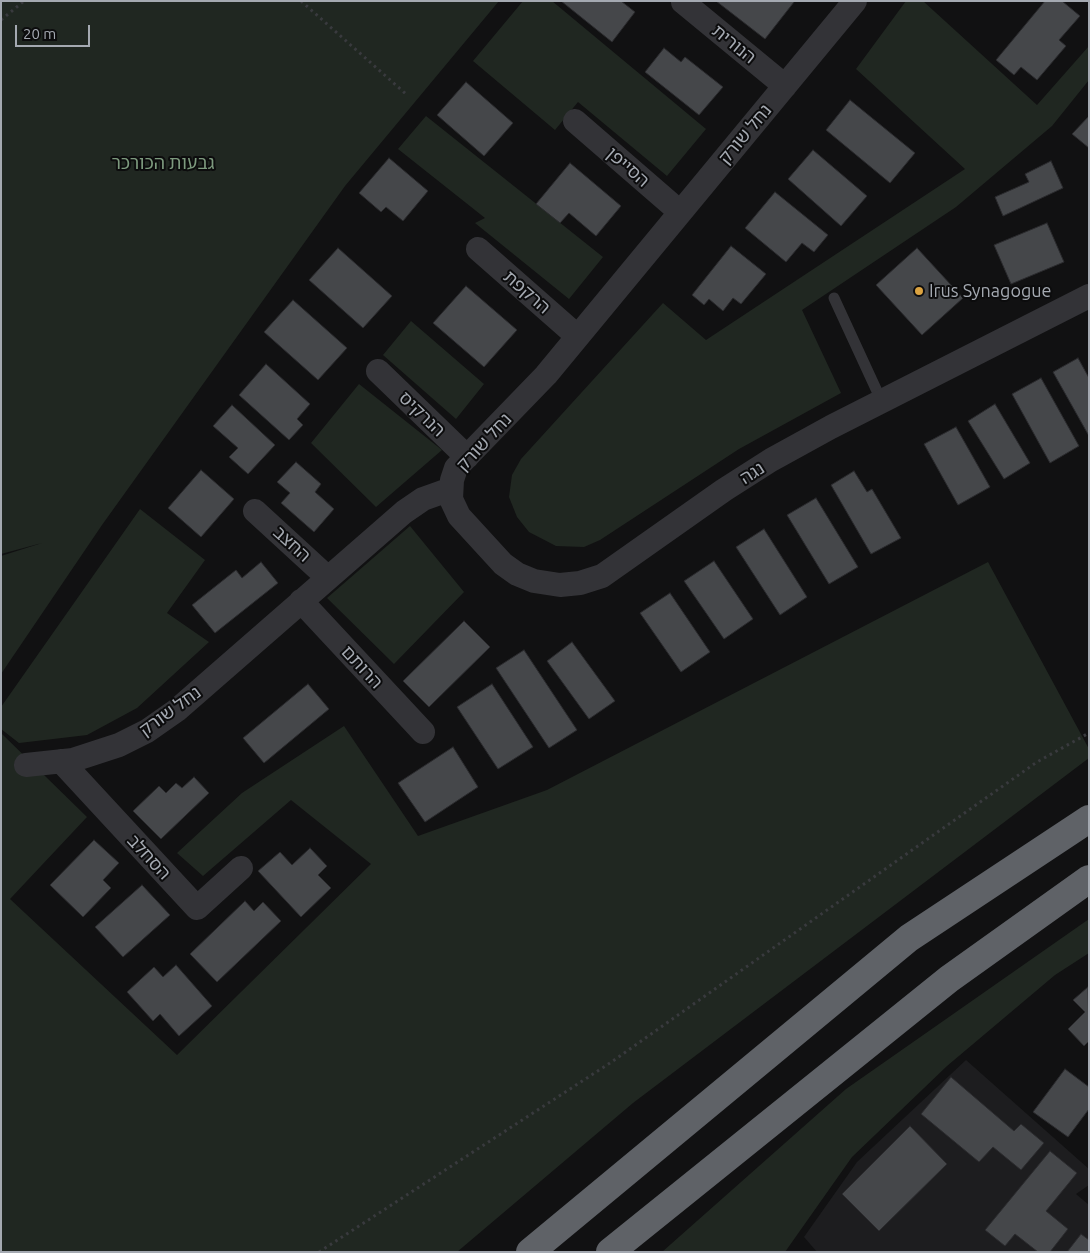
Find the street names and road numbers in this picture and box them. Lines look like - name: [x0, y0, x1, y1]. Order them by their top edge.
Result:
- street label: הנורית: [708, 20, 760, 68]
- street label: נחל שורק: [714, 100, 776, 168]
- street label: הסייפן: [602, 143, 654, 191]
- street label: הרקפת: [499, 266, 555, 318]
- street label: הנרקיס: [395, 387, 449, 441]
- street label: נחל שורק: [452, 409, 516, 475]
- street label: נגה: [736, 457, 768, 489]
- street label: החצב: [269, 522, 315, 566]
- street label: הרותם: [337, 641, 387, 693]
- street label: נחל שורק: [135, 681, 205, 741]
- street label: הסחלב: [123, 830, 175, 884]

